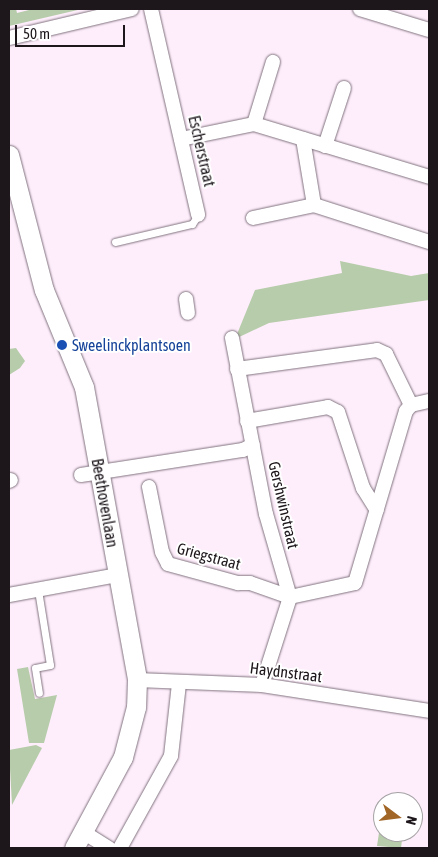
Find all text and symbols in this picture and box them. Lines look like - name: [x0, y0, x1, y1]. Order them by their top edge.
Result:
- scale bar: [18, 15, 128, 47]
- text: 50 m: [23, 25, 50, 42]
- street label: Escherstraat: [185, 114, 219, 188]
- place label: Sweelinckplantsoen: [72, 335, 191, 355]
- marker: Sweelinckplantsoen: [56, 339, 68, 351]
- street label: Beethovenlaan: [88, 457, 122, 549]
- street label: Gershwinstraat: [265, 459, 303, 551]
- street label: Griegstraat: [175, 538, 243, 574]
- street label: Haydnstraat: [249, 658, 323, 686]
- north arrow: [373, 792, 423, 842]
- text: N: [403, 815, 420, 827]

